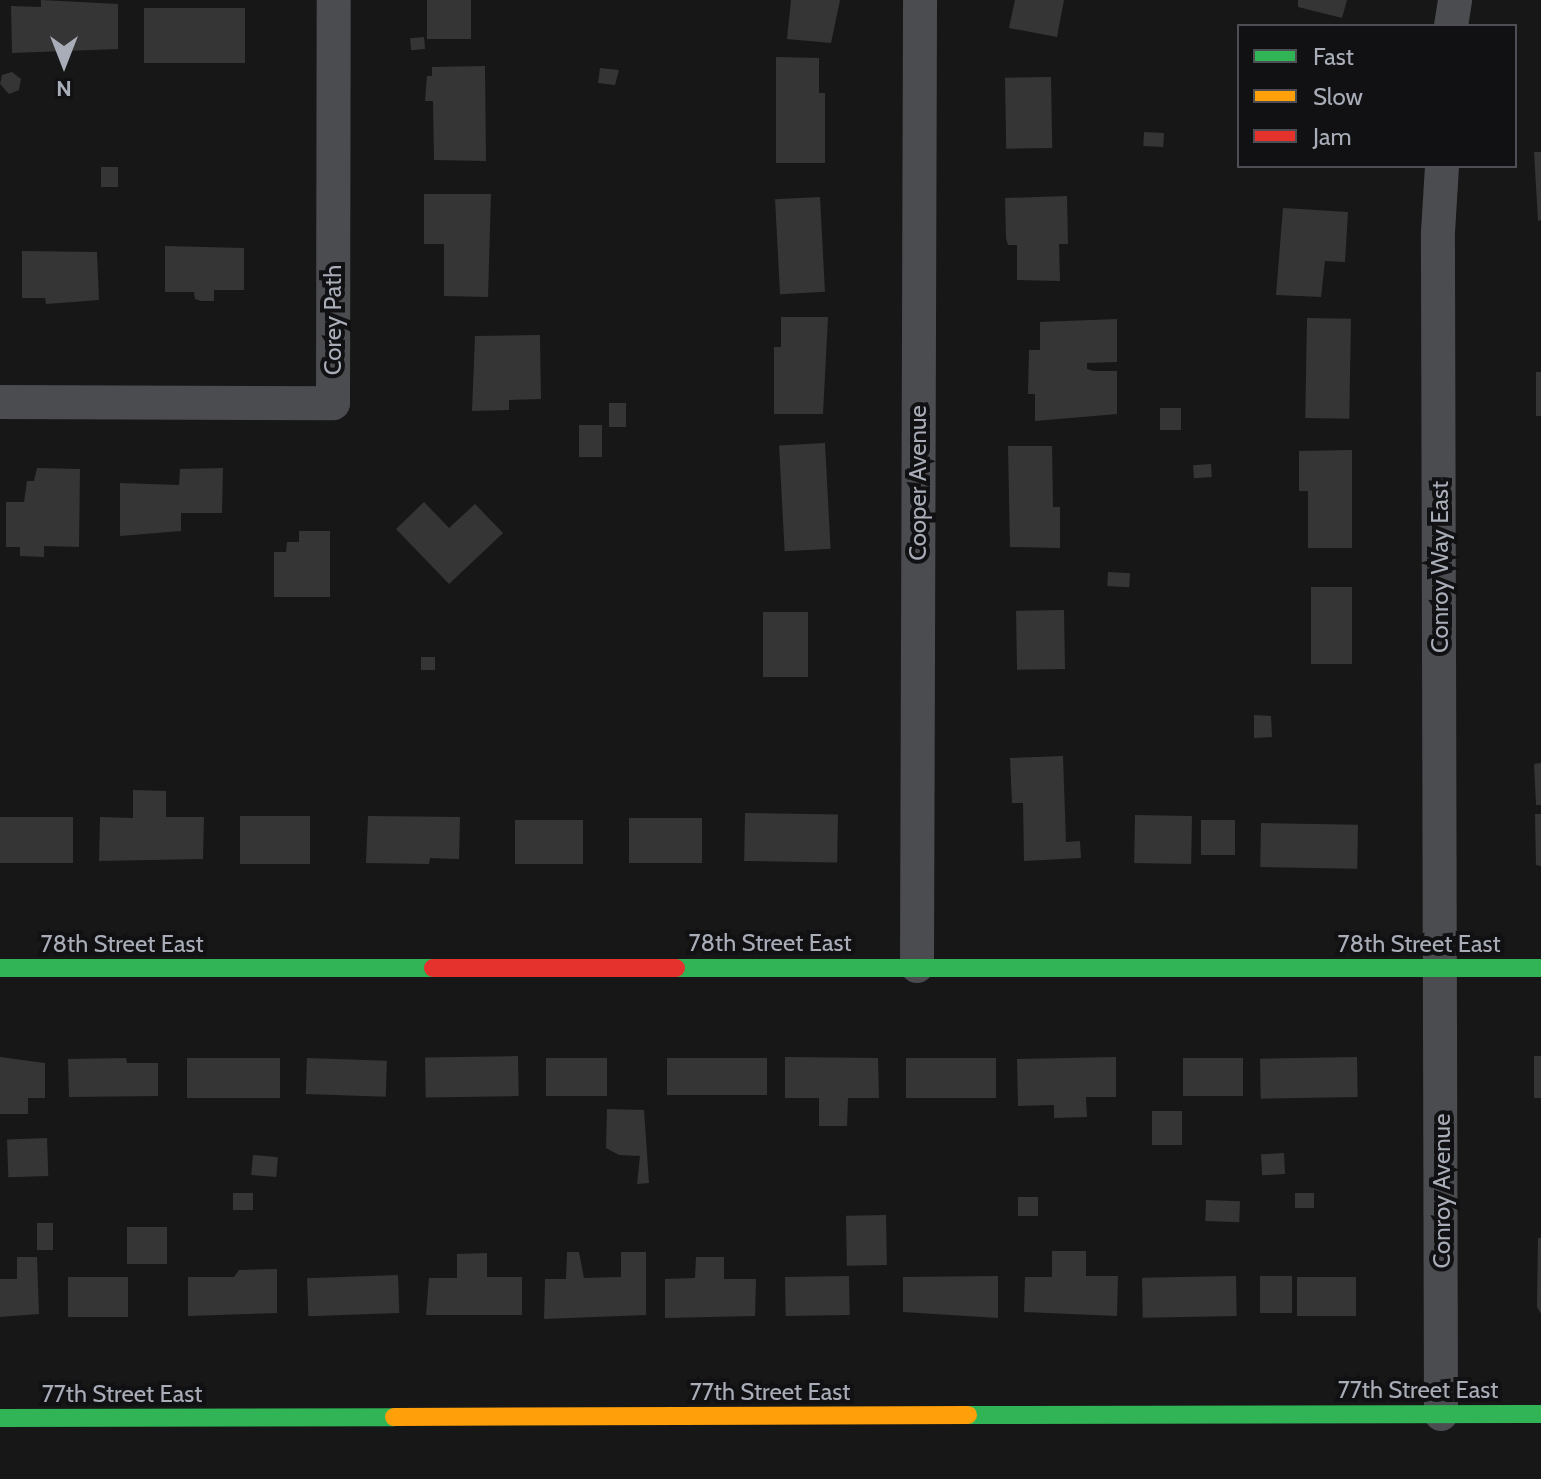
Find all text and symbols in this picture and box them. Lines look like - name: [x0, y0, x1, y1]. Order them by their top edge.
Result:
- north arrow: [24, 24, 104, 104]
- legend: [1237, 24, 1517, 168]
- text: Fast: [1313, 42, 1354, 71]
- text: N: [56, 75, 72, 102]
- text: Slow: [1313, 82, 1363, 111]
- text: Jam: [1313, 122, 1351, 151]
- street label: Corey Path: [319, 265, 347, 375]
- street label: Cooper Avenue: [904, 405, 932, 561]
- street label: Conroy Way East: [1426, 481, 1454, 653]
- street label: 78th Street East: [688, 929, 852, 957]
- street label: 78th Street East: [40, 930, 204, 958]
- street label: 78th Street East: [1337, 930, 1501, 958]
- street label: Conroy Avenue: [1428, 1114, 1456, 1268]
- street label: 77th Street East: [1338, 1376, 1498, 1404]
- street label: 77th Street East: [690, 1378, 850, 1406]
- street label: 77th Street East: [42, 1380, 202, 1408]

